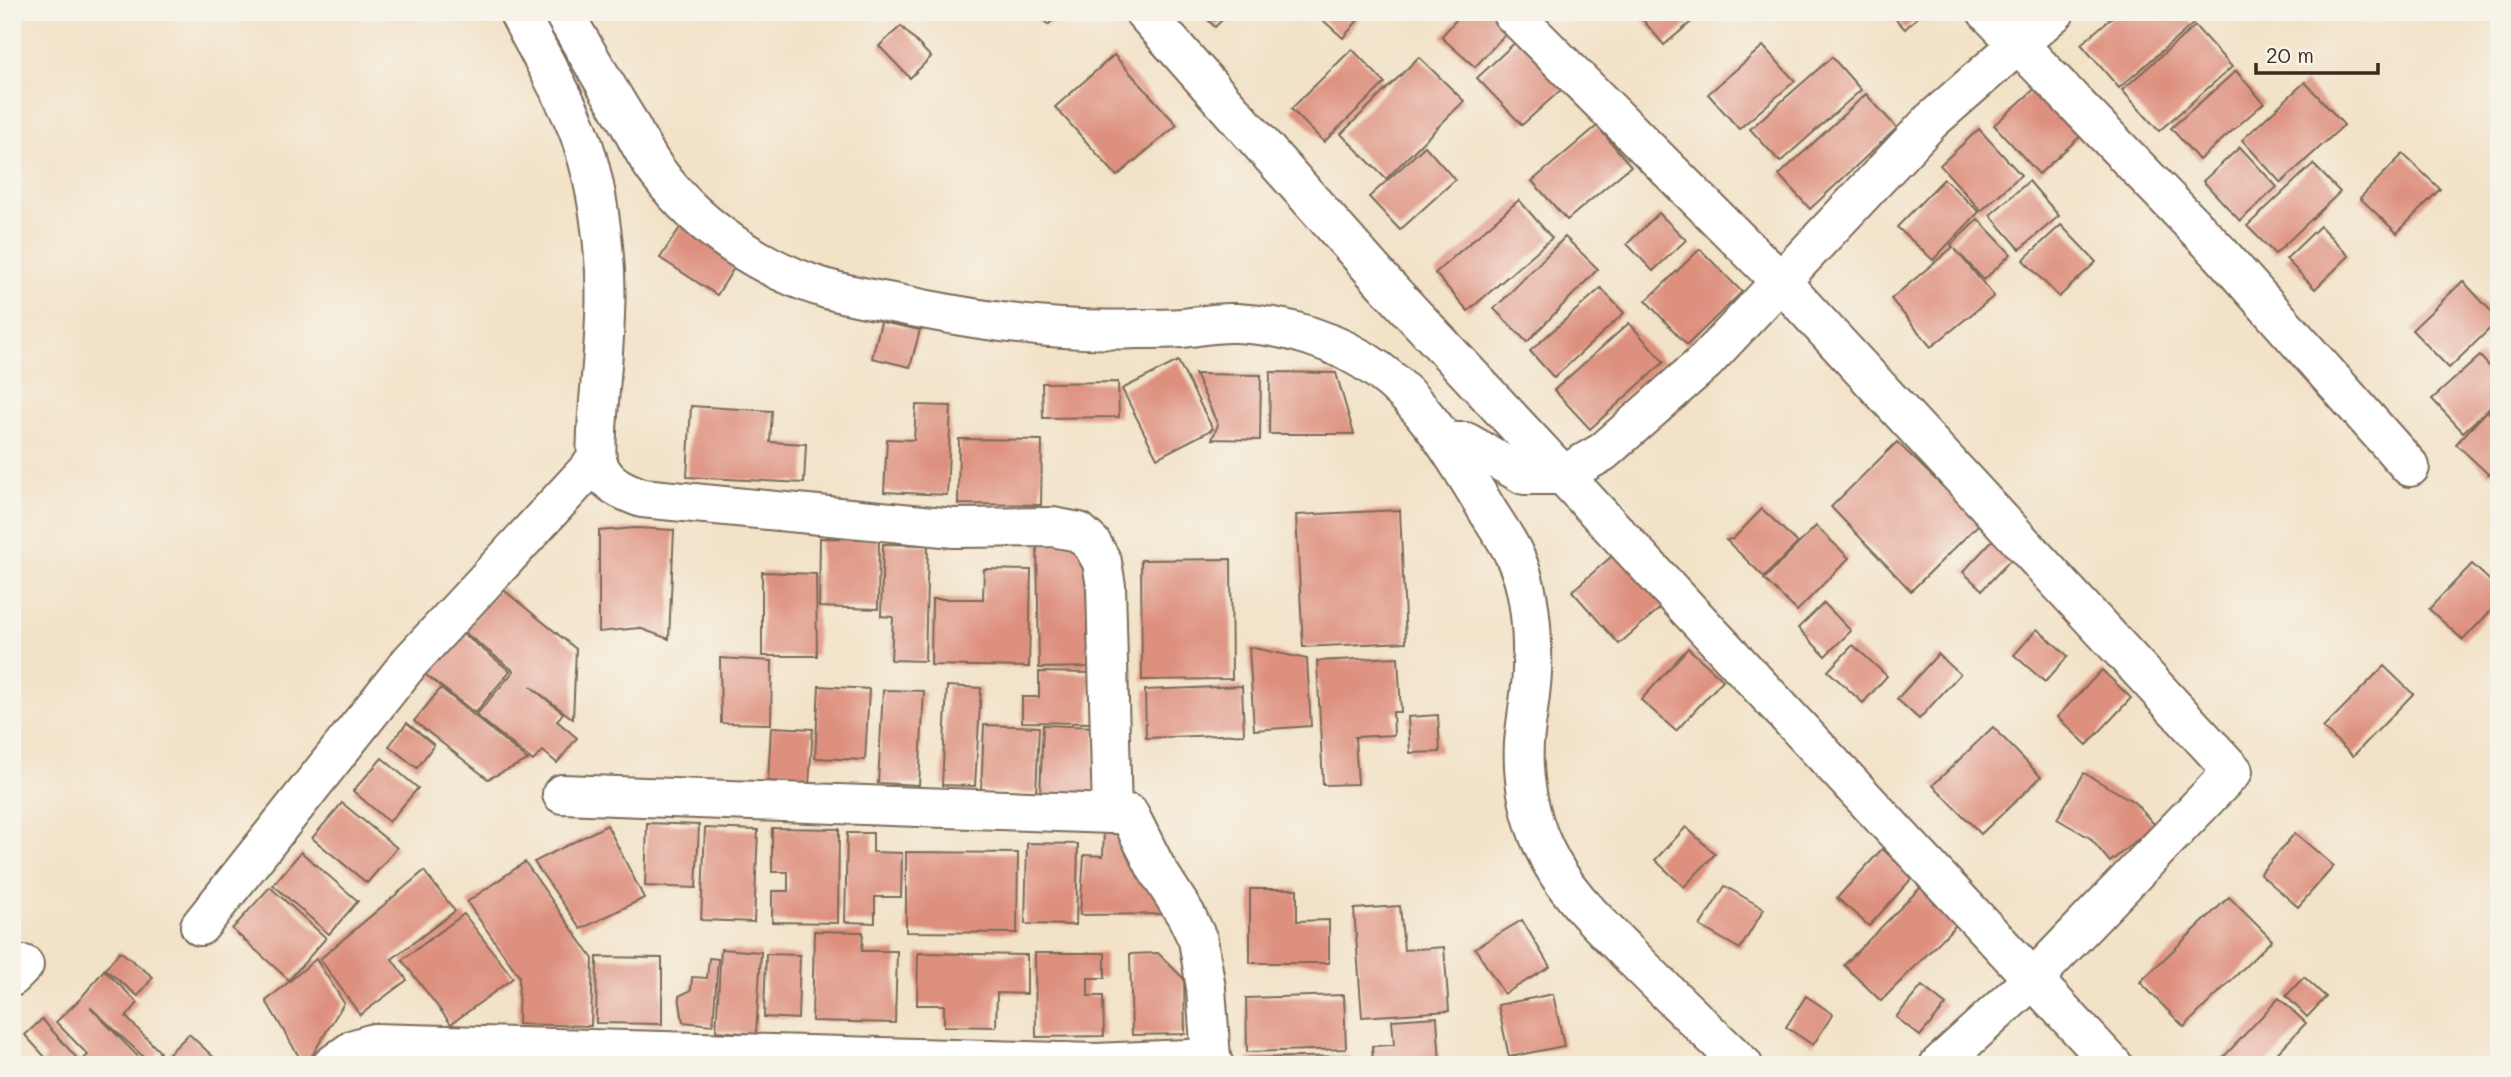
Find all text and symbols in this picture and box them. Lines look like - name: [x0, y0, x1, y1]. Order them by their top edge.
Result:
- scale bar: [2256, 32, 2378, 76]
- text: 20 m: [2266, 41, 2314, 68]

